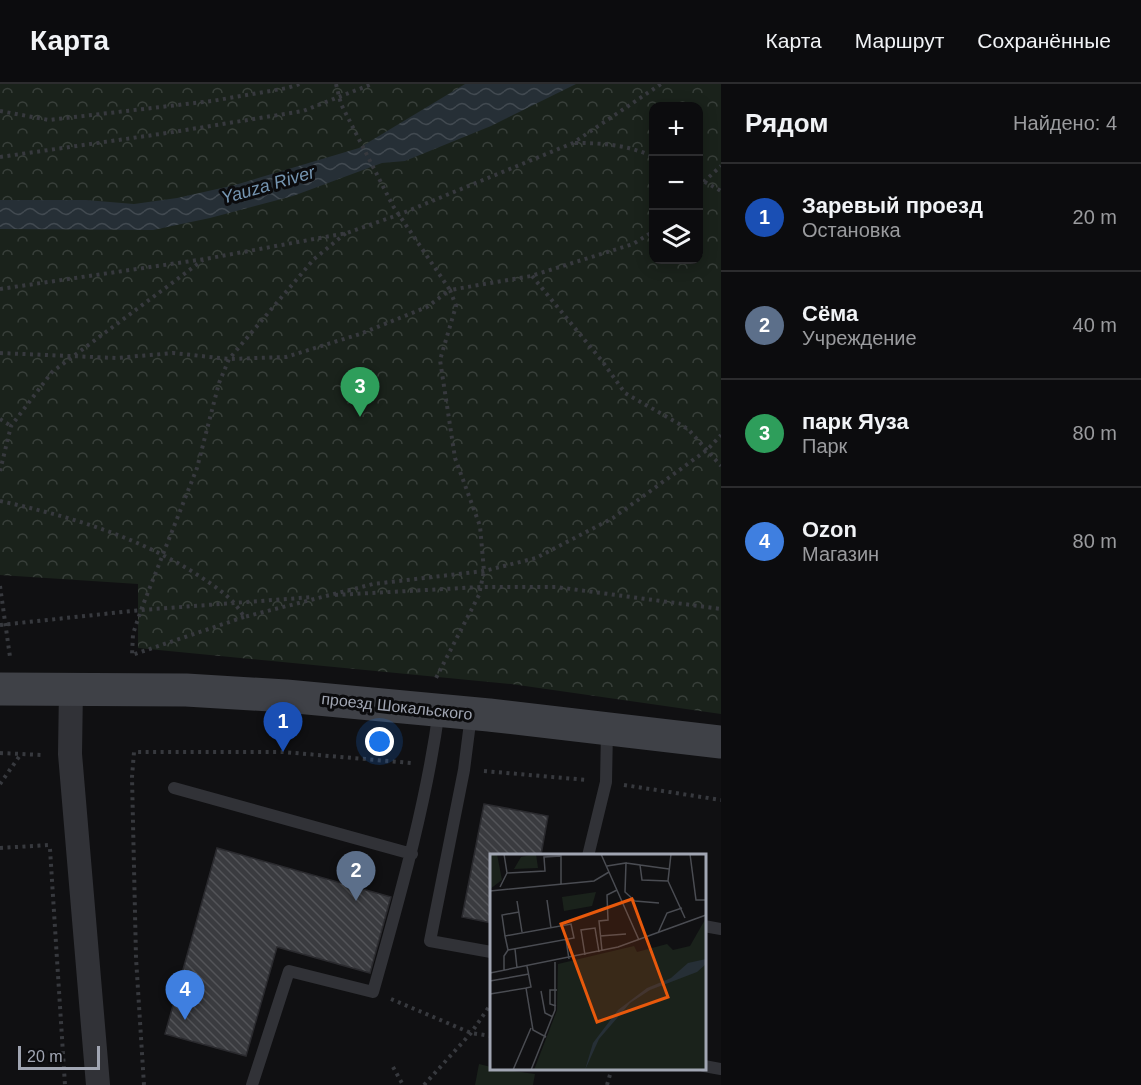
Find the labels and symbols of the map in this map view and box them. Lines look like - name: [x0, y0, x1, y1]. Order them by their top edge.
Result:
- water label: Yauza River: [219, 162, 318, 208]
- pin: 3: [340, 368, 380, 417]
- street label: проезд Шокальского: [321, 690, 473, 723]
- pin: 1: [264, 702, 302, 752]
- your location: [365, 727, 394, 756]
- pin: 2: [336, 852, 376, 901]
- inset map: [490, 854, 706, 1070]
- pin: 4: [166, 970, 204, 1020]
- scale bar: [18, 1043, 100, 1070]

